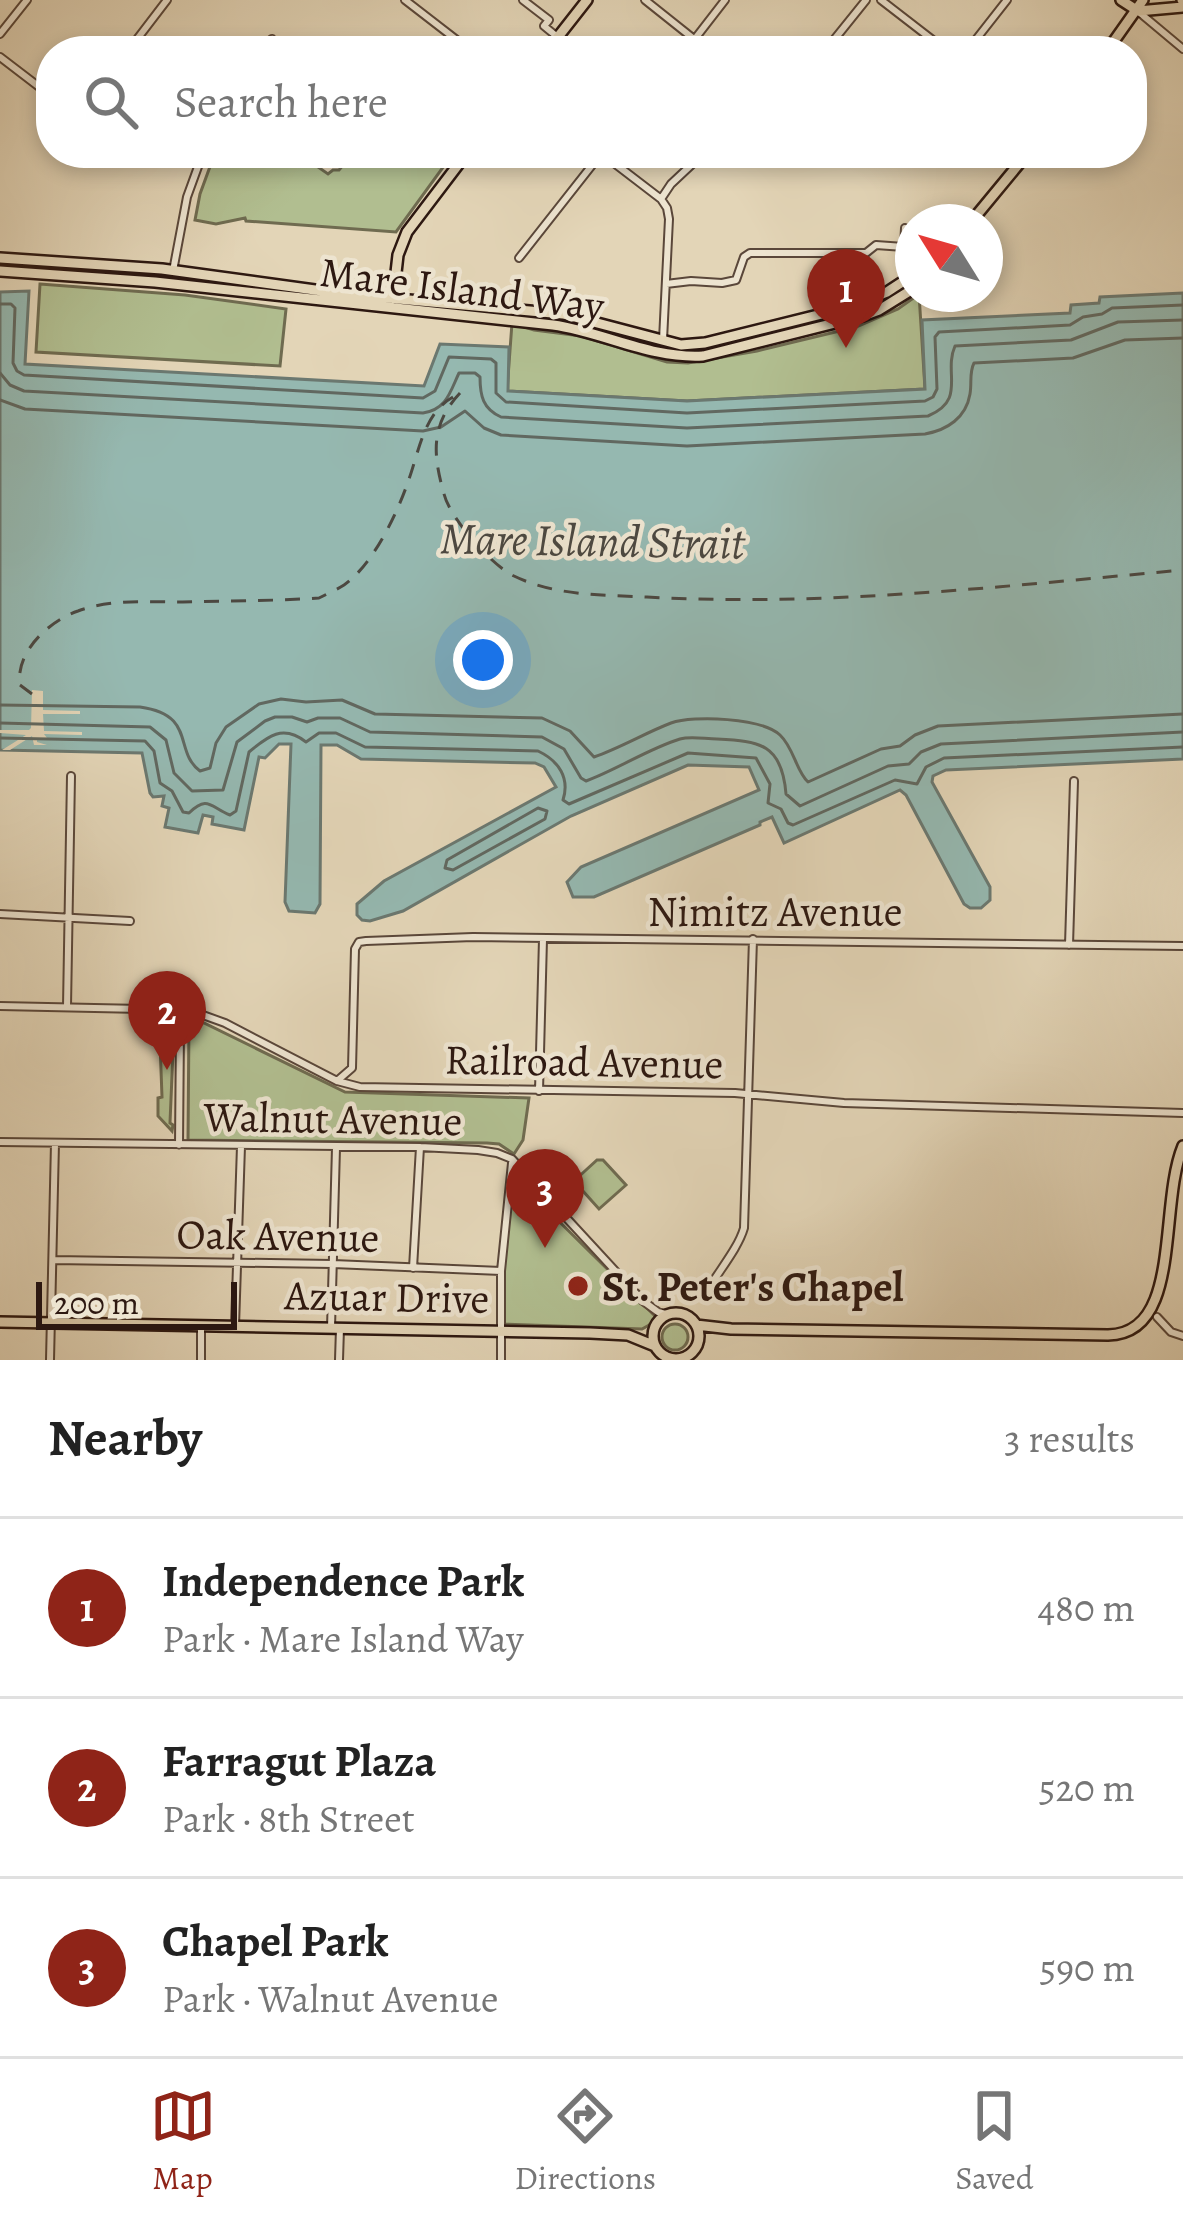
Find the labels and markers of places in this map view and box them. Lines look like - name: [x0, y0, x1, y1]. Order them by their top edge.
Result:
- pin: 1: [807, 249, 885, 348]
- pin: 2: [128, 971, 206, 1070]
- pin: 3: [506, 1149, 584, 1248]
- place label: St. Peter's Chapel: [602, 1258, 904, 1315]
- marker: St. Peter's Chapel: [565, 1273, 591, 1299]

